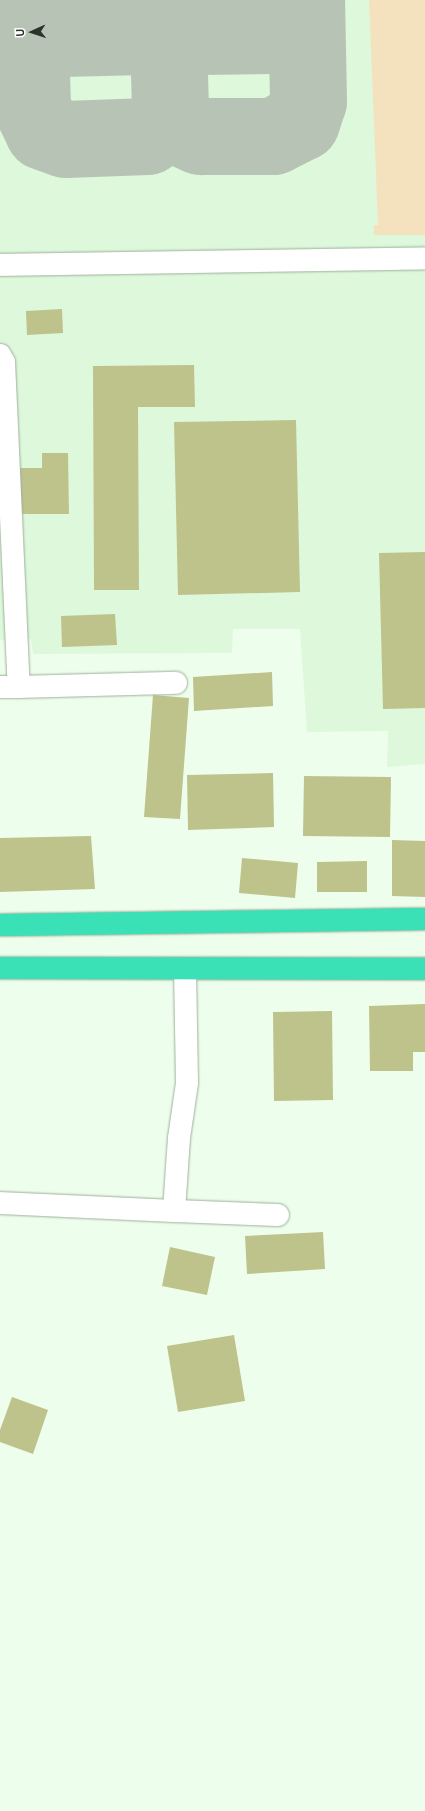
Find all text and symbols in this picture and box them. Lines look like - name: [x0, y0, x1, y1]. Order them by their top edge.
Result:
- north arrow: [12, 12, 52, 52]
- text: U: [14, 28, 26, 37]

